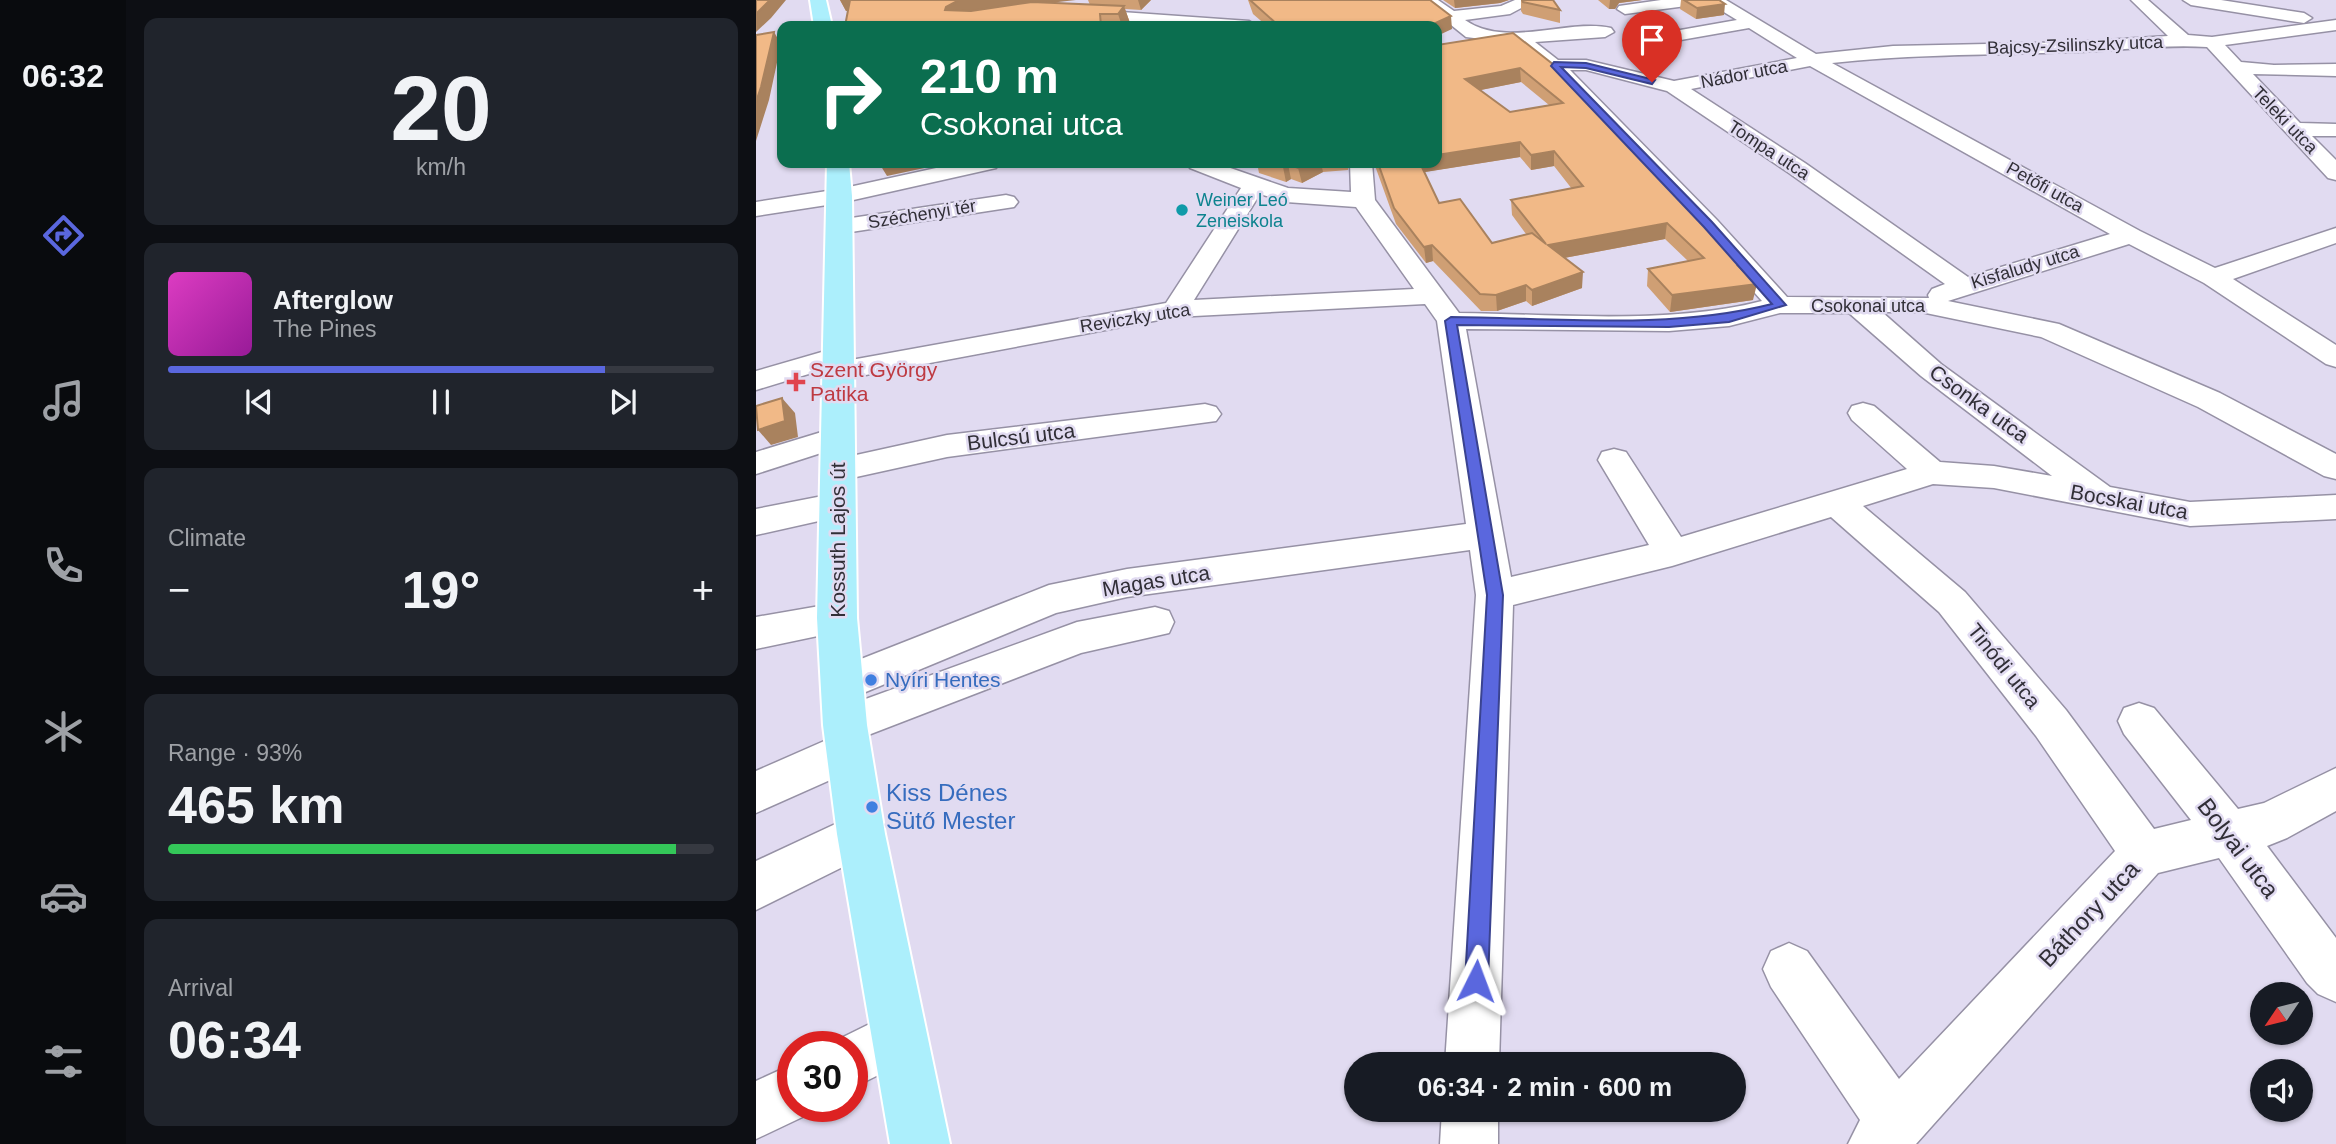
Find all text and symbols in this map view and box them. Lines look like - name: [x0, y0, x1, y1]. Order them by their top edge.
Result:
- pin: [1622, 10, 1682, 82]
- icon: arrive: [1633, 21, 1671, 59]
- street label: Bajcsy-Zsilinszky utca: [1987, 32, 2164, 58]
- icon: right: [805, 49, 896, 140]
- text: 210 m: [920, 49, 1059, 103]
- street label: Nádor utca: [1699, 56, 1790, 92]
- text: 06:32: [22, 58, 104, 94]
- text: 20: [390, 58, 492, 159]
- street label: Teleki utca: [2248, 82, 2322, 158]
- text: Csokonai utca: [920, 106, 1123, 142]
- street label: Tompa utca: [1725, 116, 1814, 184]
- text: km/h: [416, 154, 466, 180]
- street label: Petőfi utca: [2003, 158, 2088, 217]
- place label: Weiner Leó Zeneiskola: [1196, 190, 1288, 231]
- street label: Széchenyi tér: [867, 196, 977, 232]
- marker: Weiner Leó Zeneiskola: [1174, 202, 1190, 218]
- icon: directions: [39, 211, 88, 260]
- street label: Kisfaludy utca: [1968, 241, 2082, 293]
- text: Afterglow: [273, 285, 393, 315]
- street label: Csokonai utca: [1811, 296, 1926, 316]
- street label: Reviczky utca: [1079, 299, 1192, 337]
- text: The Pines: [273, 316, 377, 342]
- place label: Szent György Patika: [810, 358, 938, 405]
- street label: Csonka utca: [1925, 360, 2034, 447]
- marker: Szent György Patika: [788, 374, 804, 390]
- icon: music: [39, 376, 88, 425]
- icon: previous: [240, 383, 278, 421]
- icon: pause: [422, 383, 460, 421]
- icon: next: [604, 383, 642, 421]
- street label: Bulcsú utca: [966, 418, 1077, 455]
- street label: Kossuth Lajos út: [826, 462, 849, 618]
- street label: Bocskai utca: [2068, 480, 2190, 523]
- text: Climate: [168, 525, 246, 551]
- icon: phone: [39, 541, 88, 590]
- text: 19°: [402, 561, 480, 619]
- street label: Magas utca: [1101, 561, 1212, 600]
- text: −: [168, 569, 190, 611]
- text: +: [692, 569, 714, 611]
- street label: Tinódi utca: [1963, 619, 2046, 713]
- place label: Nyíri Hentes: [885, 668, 1001, 691]
- marker: Nyíri Hentes: [863, 672, 879, 688]
- icon: climate: [39, 707, 88, 756]
- text: Range · 93%: [168, 740, 302, 766]
- text: 465 km: [168, 776, 344, 834]
- place label: Kiss Dénes Sütő Mester: [886, 779, 1015, 834]
- street label: Bolyai utca: [2192, 793, 2285, 903]
- marker: Kiss Dénes Sütő Mester: [864, 799, 880, 815]
- street label: Báthory utca: [2033, 855, 2145, 972]
- icon: car: [39, 872, 88, 921]
- position arrow: [1439, 944, 1513, 1018]
- text: Arrival: [168, 975, 233, 1001]
- north arrow: [2250, 982, 2314, 1045]
- map controls: [2250, 982, 2313, 1122]
- text: 06:34: [168, 1011, 301, 1069]
- speed limit sign: 30: [777, 1031, 868, 1122]
- icon: filters: [39, 1037, 88, 1086]
- button: sound: [2250, 1059, 2313, 1122]
- text: 06:34 · 2 min · 600 m: [1418, 1072, 1672, 1102]

